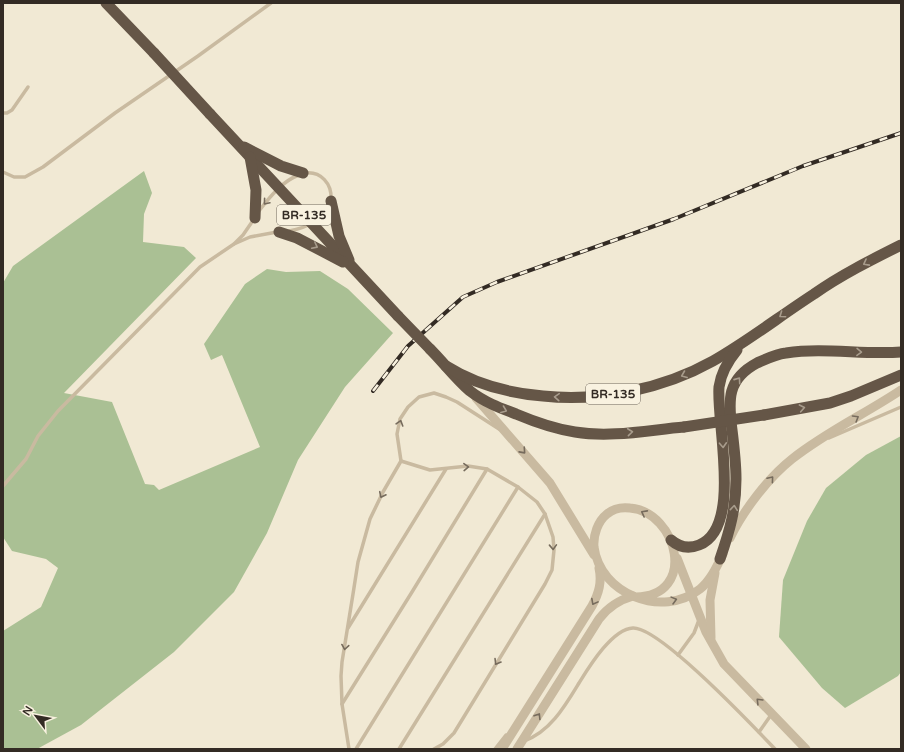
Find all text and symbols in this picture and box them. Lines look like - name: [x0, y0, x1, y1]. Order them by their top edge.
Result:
- one-way arrow: [264, 198, 271, 205]
- road number: BR-135: [277, 205, 331, 225]
- one-way arrow: [310, 242, 318, 249]
- one-way arrow: [863, 258, 870, 265]
- one-way arrow: [780, 310, 787, 317]
- one-way arrow: [856, 348, 862, 356]
- one-way arrow: [680, 370, 687, 378]
- one-way arrow: [733, 377, 741, 384]
- road number: BR-135: [586, 384, 640, 404]
- one-way arrow: [554, 393, 560, 402]
- one-way arrow: [799, 404, 806, 413]
- one-way arrow: [500, 405, 507, 413]
- one-way arrow: [852, 415, 859, 422]
- one-way arrow: [395, 419, 404, 426]
- one-way arrow: [627, 428, 633, 437]
- one-way arrow: [718, 442, 727, 448]
- one-way arrow: [519, 446, 526, 454]
- one-way arrow: [463, 463, 469, 471]
- one-way arrow: [767, 476, 774, 484]
- one-way arrow: [379, 490, 386, 498]
- one-way arrow: [730, 505, 739, 511]
- one-way arrow: [641, 510, 649, 517]
- one-way arrow: [549, 544, 558, 550]
- one-way arrow: [670, 596, 677, 605]
- one-way arrow: [591, 598, 598, 606]
- one-way arrow: [341, 644, 350, 650]
- one-way arrow: [495, 658, 502, 665]
- north arrow: [16, 696, 56, 736]
- one-way arrow: [757, 698, 764, 706]
- text: N: [20, 704, 36, 718]
- one-way arrow: [533, 713, 540, 720]

